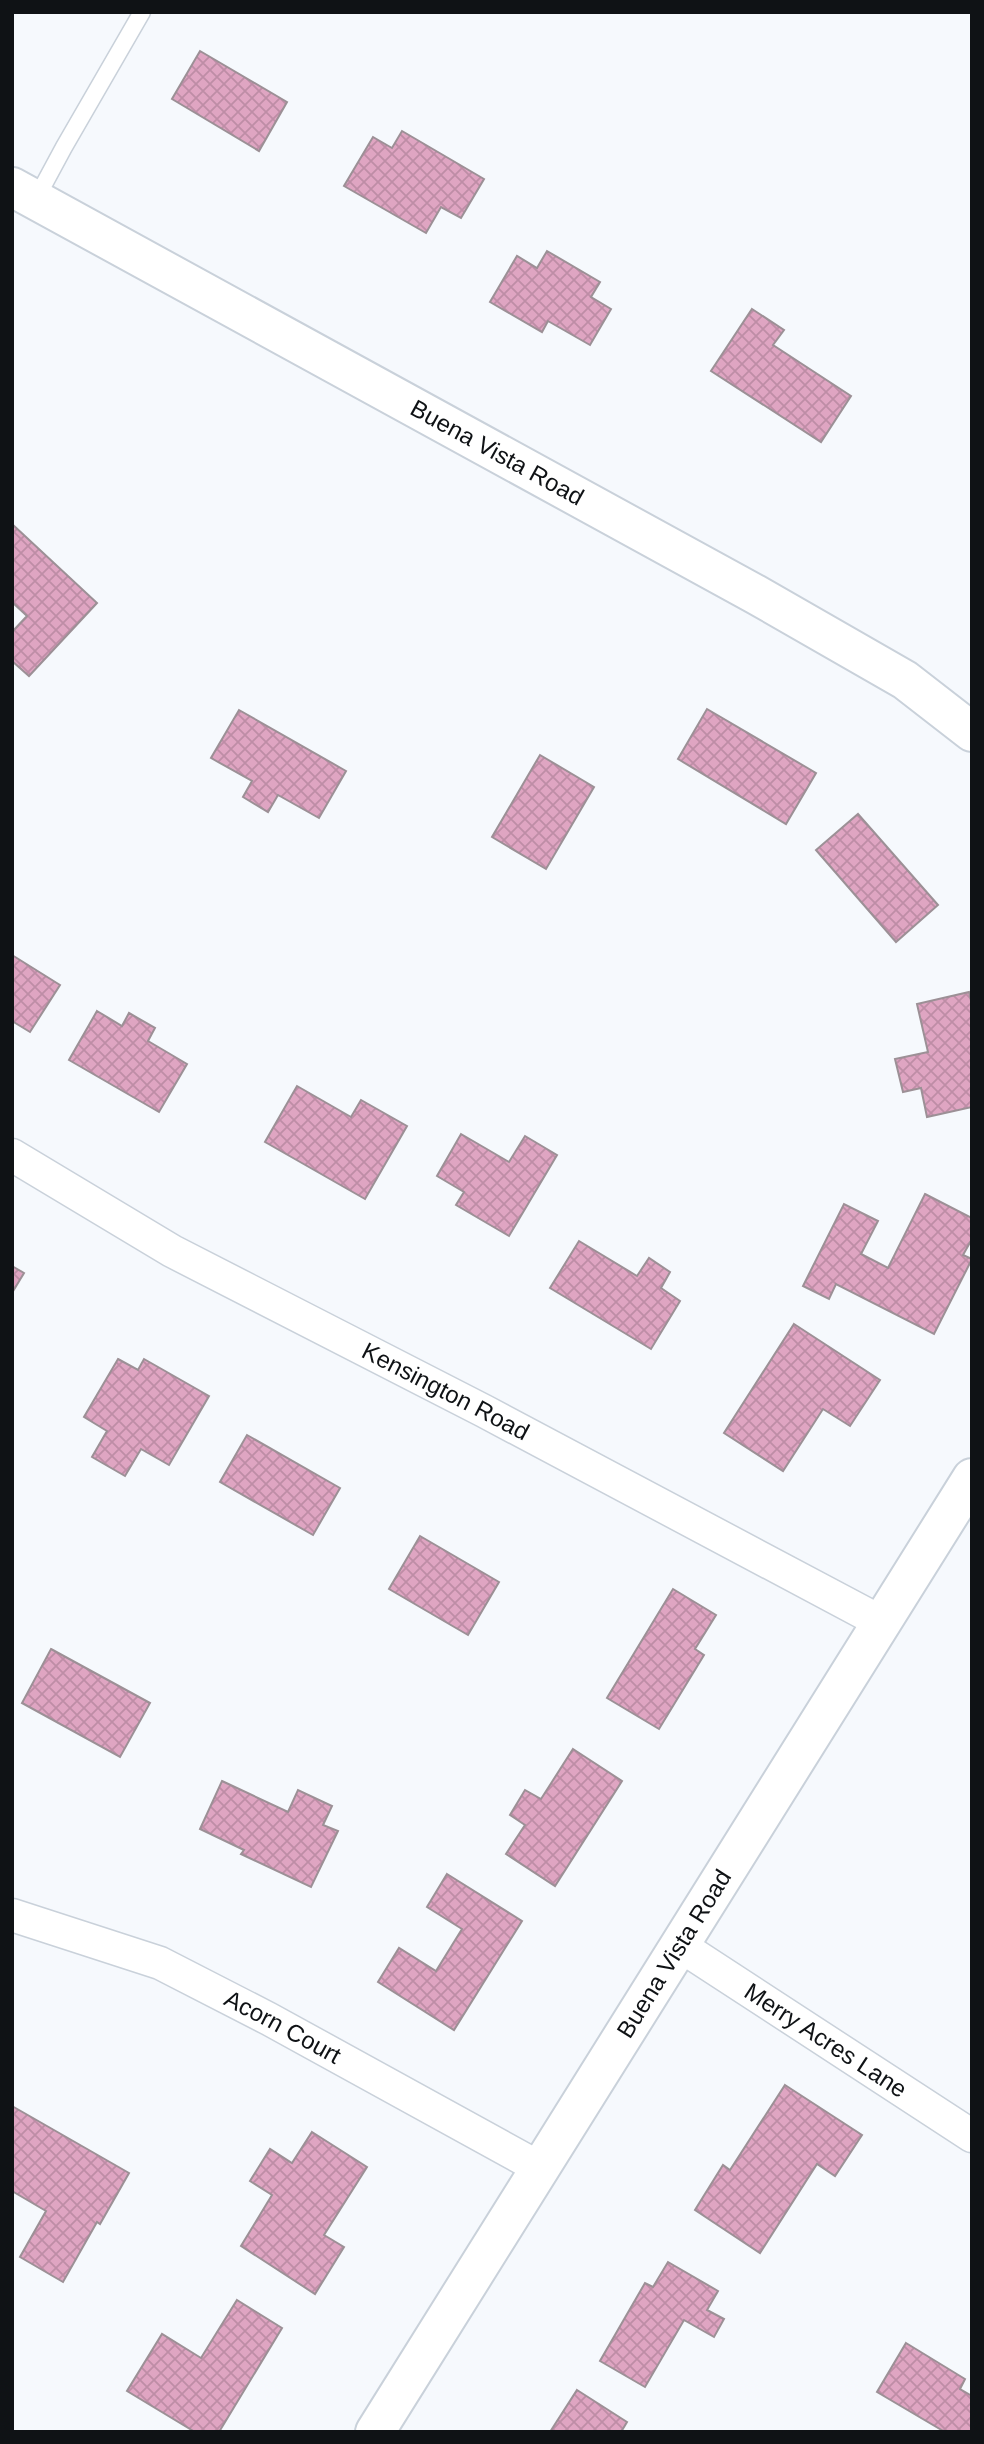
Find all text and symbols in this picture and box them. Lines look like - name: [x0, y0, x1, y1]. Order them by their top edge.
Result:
- street label: Buena Vista Road: [406, 394, 588, 510]
- street label: Kensington Road: [358, 1337, 534, 1445]
- street label: Buena Vista Road: [611, 1865, 736, 2043]
- street label: Merry Acres Lane: [740, 1977, 912, 2103]
- street label: Acorn Court: [220, 1985, 346, 2069]

